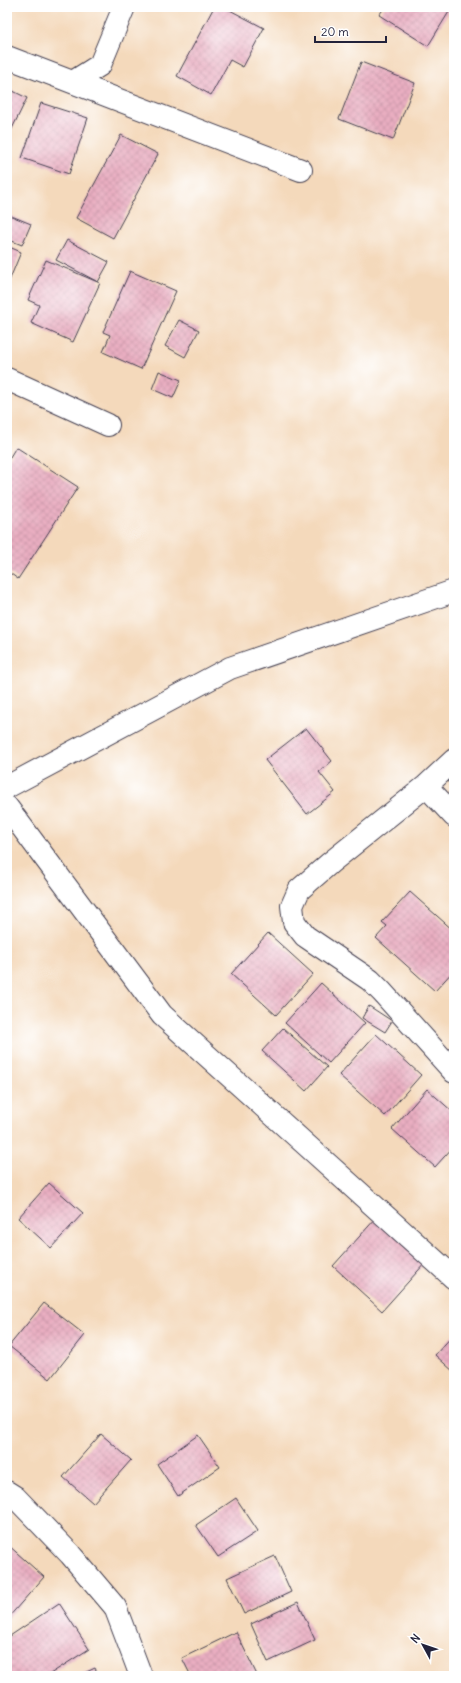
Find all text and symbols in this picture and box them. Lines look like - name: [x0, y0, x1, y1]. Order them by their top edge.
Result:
- scale bar: [315, 18, 386, 44]
- text: 20 m: [321, 24, 349, 39]
- north arrow: [403, 1625, 443, 1665]
- text: N: [408, 1631, 423, 1646]

